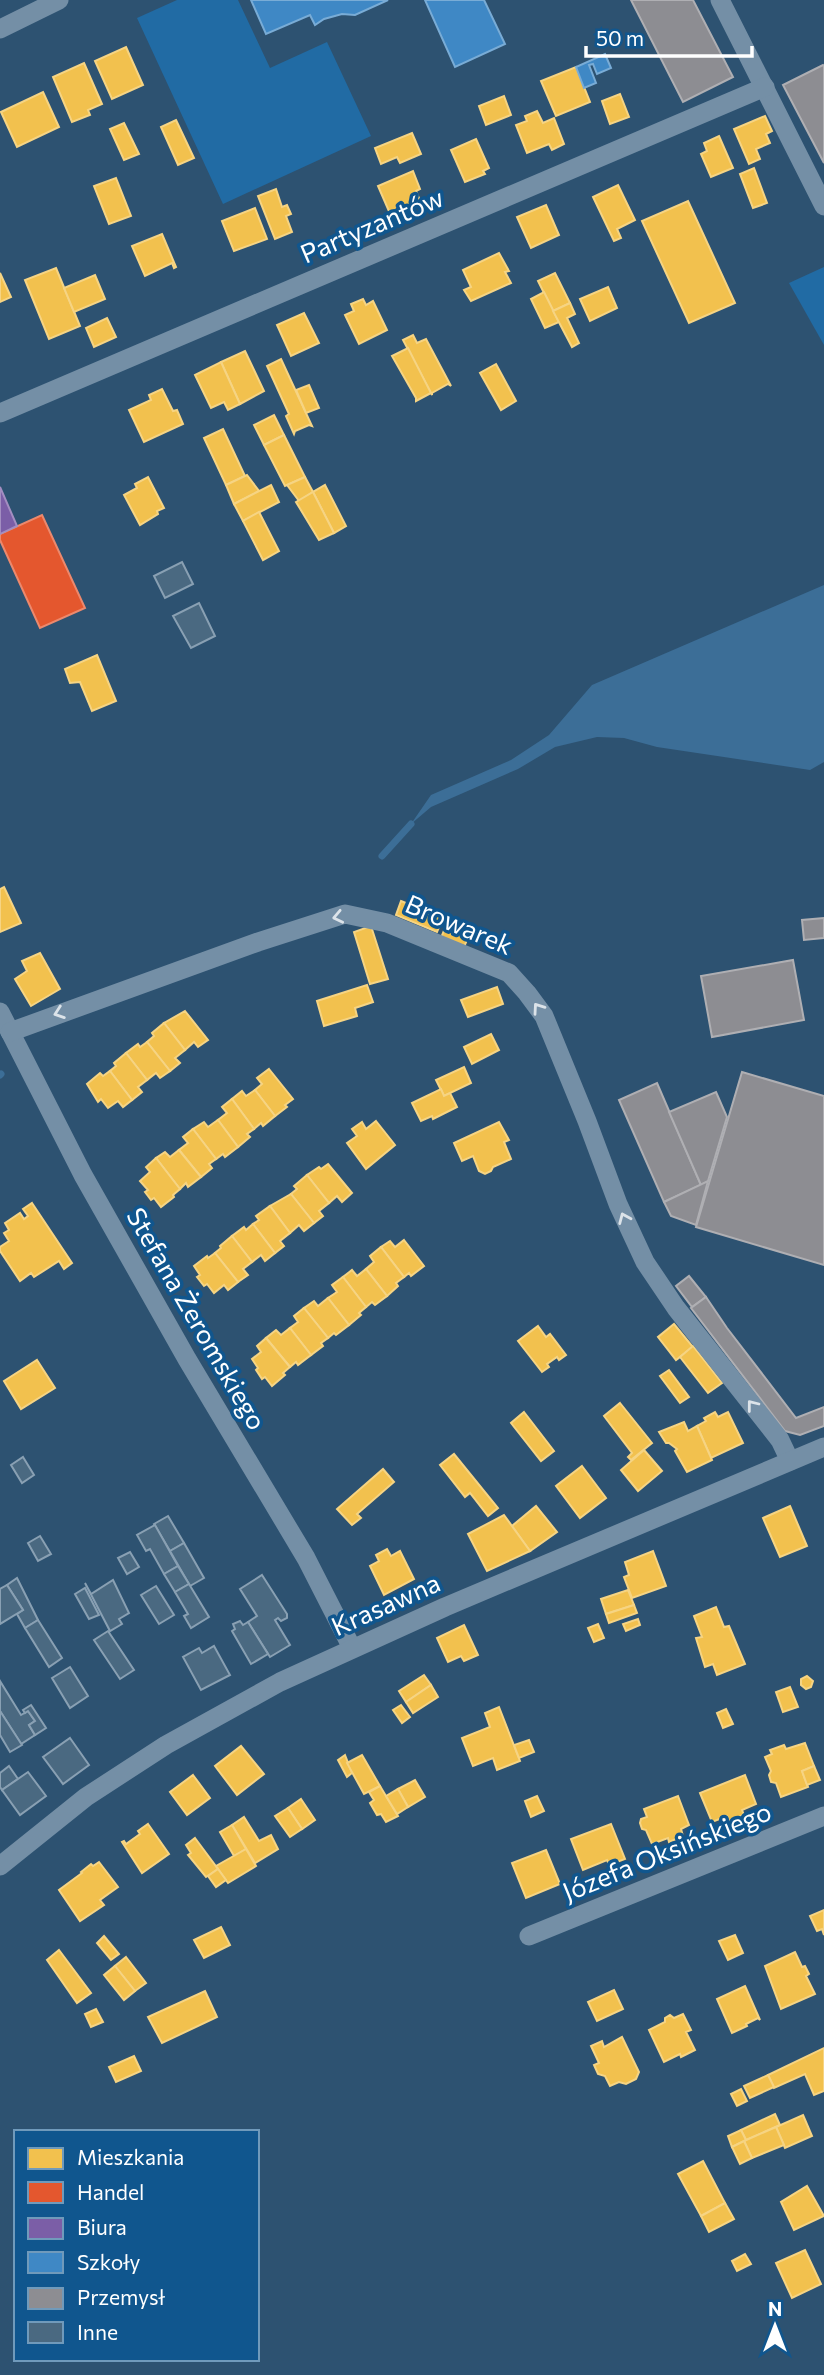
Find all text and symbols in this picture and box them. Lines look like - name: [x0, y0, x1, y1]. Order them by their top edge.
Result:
- scale bar: [586, 14, 752, 58]
- text: 50 m: [596, 25, 644, 50]
- street label: Partyzantów: [295, 181, 448, 269]
- street label: Browarek: [401, 887, 518, 960]
- one-way arrow: [332, 909, 344, 924]
- one-way arrow: [534, 1003, 546, 1016]
- one-way arrow: [53, 1005, 65, 1019]
- street label: Stefana Żeromskiego: [121, 1202, 273, 1435]
- one-way arrow: [618, 1212, 632, 1225]
- one-way arrow: [748, 1400, 761, 1412]
- street label: Krasawna: [326, 1566, 445, 1641]
- street label: Józefa Oksińskiego: [557, 1795, 775, 1907]
- legend: [14, 2130, 259, 2361]
- text: Mieszkania: [77, 2144, 184, 2169]
- text: Handel: [77, 2179, 144, 2204]
- text: Biura: [77, 2214, 127, 2239]
- text: Szkoły: [77, 2249, 141, 2274]
- text: Przemysł: [77, 2284, 165, 2309]
- north arrow: [740, 2291, 810, 2361]
- text: N: [768, 2297, 782, 2320]
- text: Inne: [77, 2319, 118, 2344]

